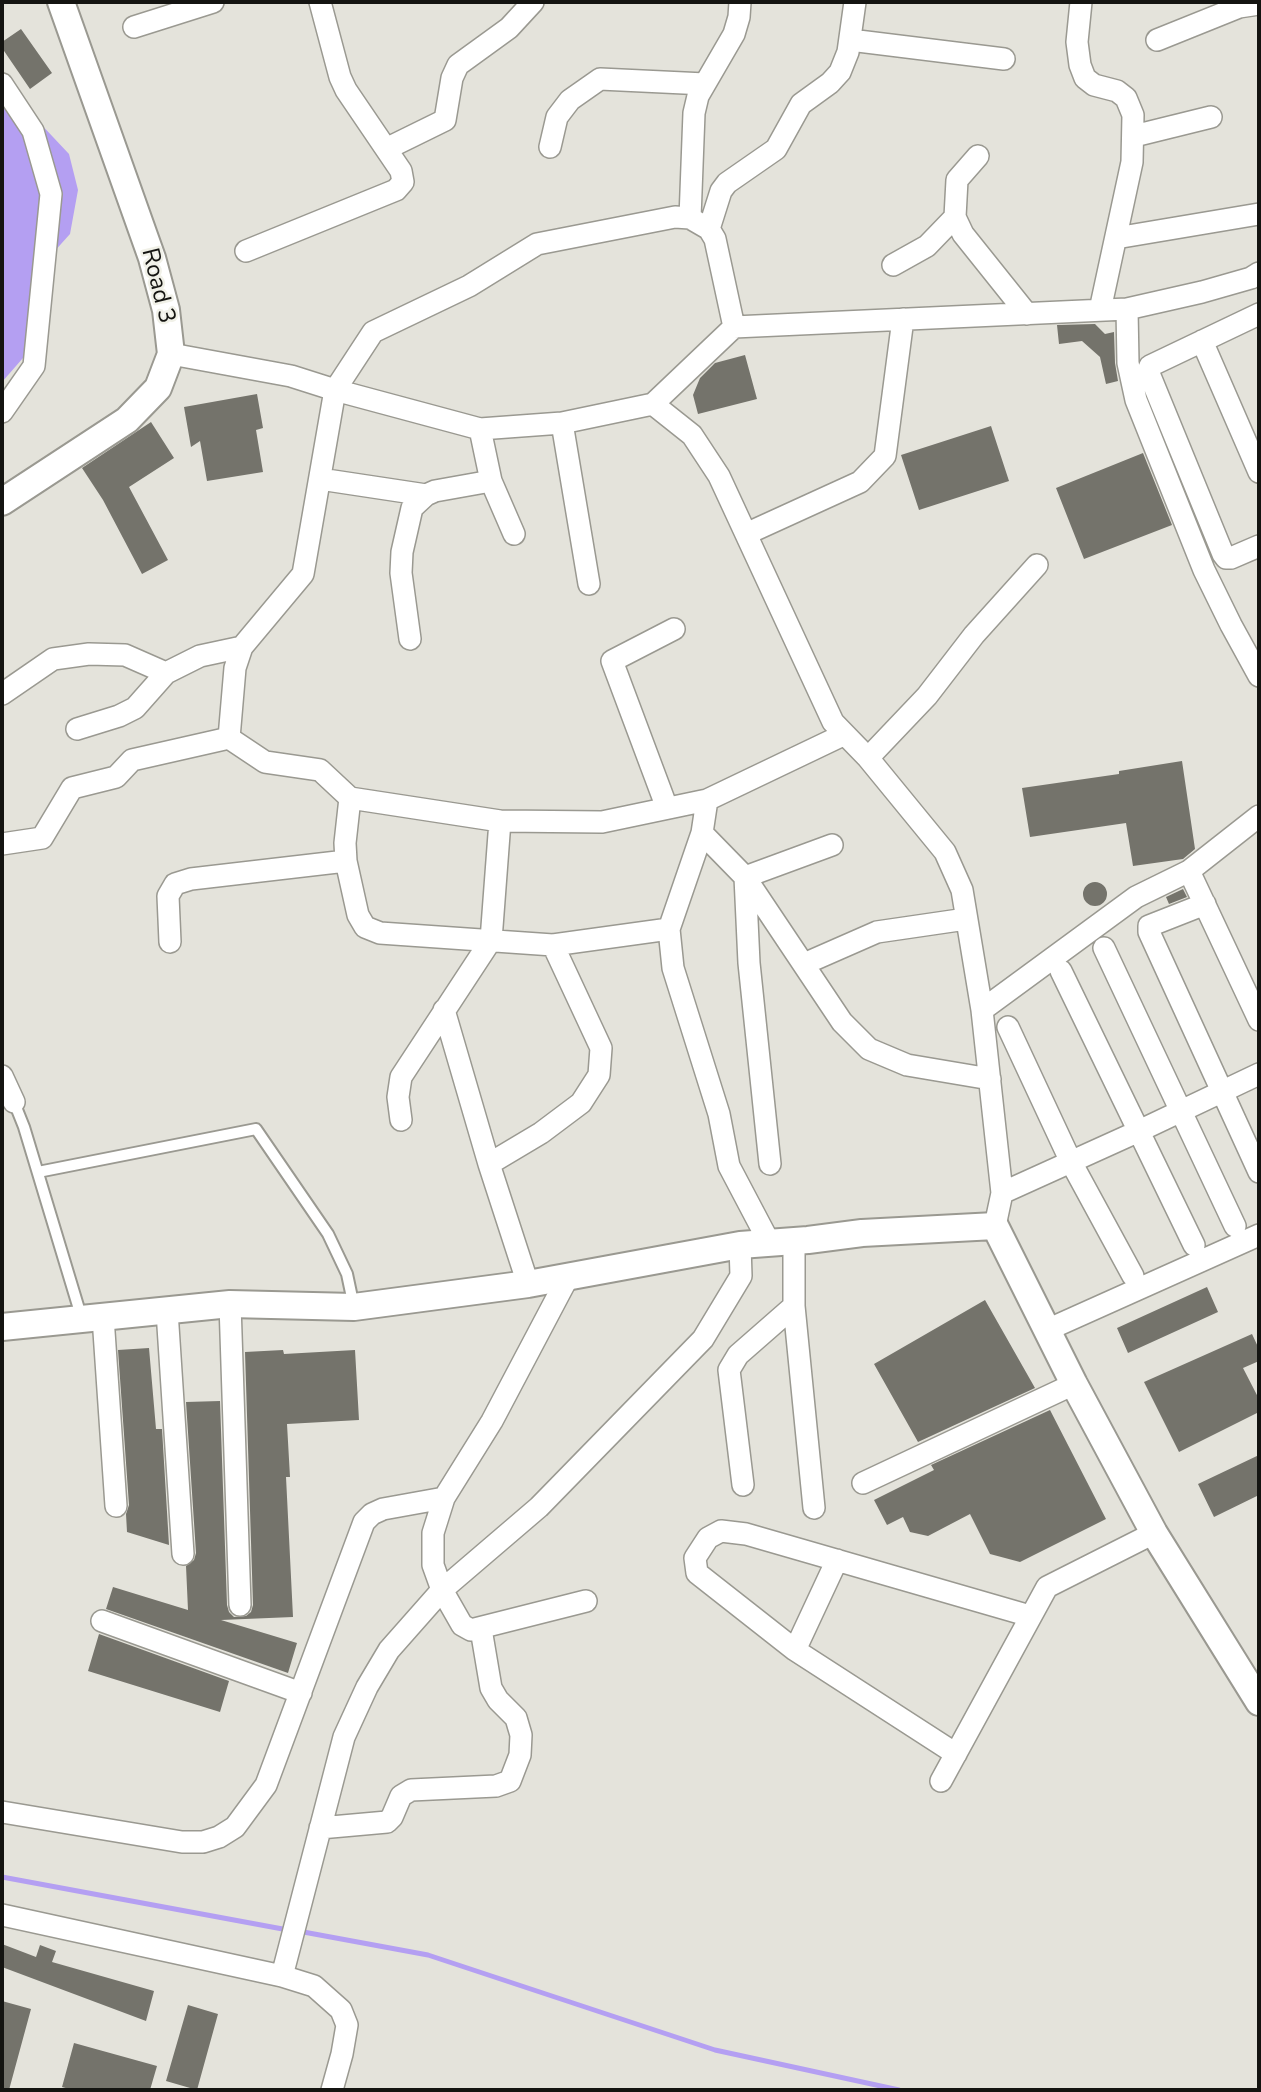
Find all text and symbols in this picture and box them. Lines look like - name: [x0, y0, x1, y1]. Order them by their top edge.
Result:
- street label: Road 3: [134, 245, 180, 327]

